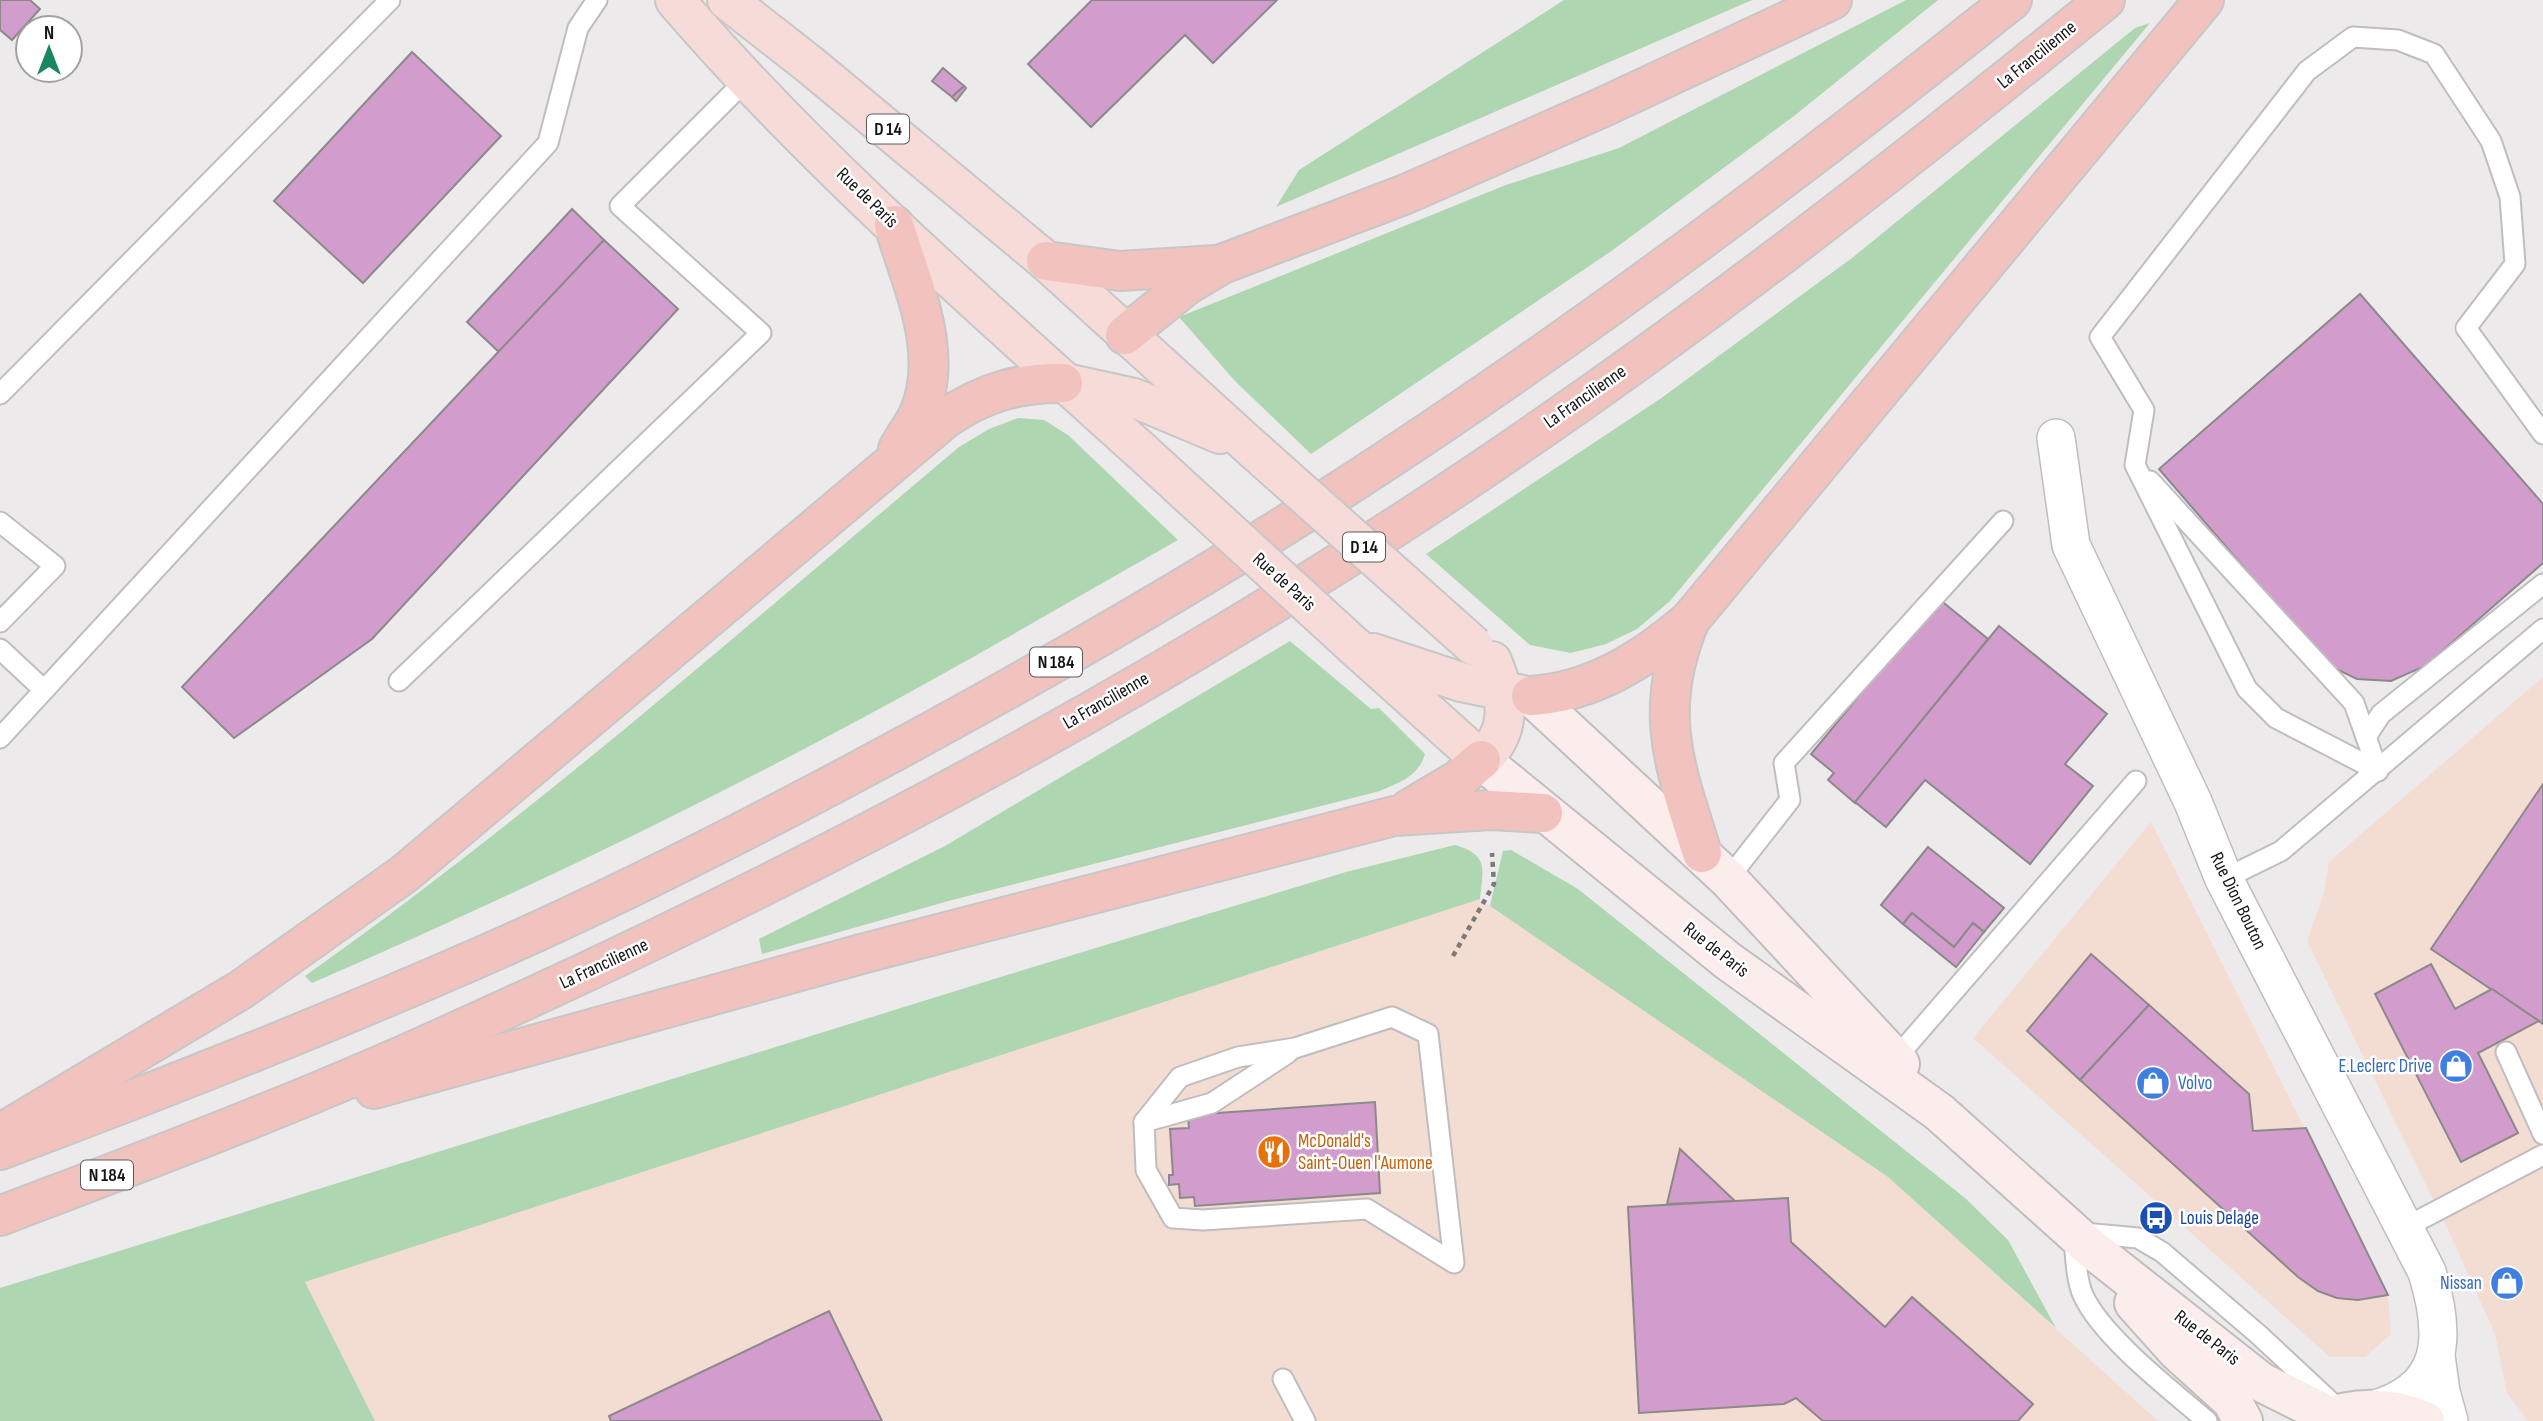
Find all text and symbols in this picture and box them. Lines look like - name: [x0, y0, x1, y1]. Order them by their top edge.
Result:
- north arrow: [14, 14, 84, 84]
- street label: La Francilienne: [1993, 16, 2081, 94]
- text: N: [44, 22, 54, 45]
- road number: D 14: [867, 114, 909, 144]
- street label: Rue de Paris: [831, 163, 903, 233]
- street label: La Francilienne: [1539, 360, 1631, 434]
- road number: D 14: [1343, 532, 1385, 562]
- street label: Rue de Paris: [1248, 548, 1320, 616]
- road number: N 184: [1030, 648, 1082, 676]
- street label: La Francilienne: [1059, 667, 1153, 735]
- street label: Rue Dion Bouton: [2205, 849, 2271, 953]
- street label: Rue de Paris: [1679, 917, 1754, 983]
- street label: La Francilienne: [556, 933, 652, 995]
- shop icon: E.Leclerc Drive: [2437, 1047, 2475, 1085]
- place label: E.Leclerc Drive: [2338, 1055, 2432, 1078]
- shop icon: Volvo: [2134, 1064, 2172, 1102]
- place label: Volvo: [2178, 1072, 2212, 1095]
- place label: McDonald's Saint-Ouen l'Aumone: [1298, 1130, 1433, 1175]
- restaurant icon: McDonald's Saint-Ouen l'Aumone: [1255, 1133, 1293, 1171]
- road number: N 184: [81, 1160, 133, 1190]
- bus stop icon: Louis Delage: [2137, 1199, 2175, 1237]
- place label: Louis Delage: [2180, 1207, 2259, 1230]
- shop icon: Nissan: [2488, 1264, 2526, 1302]
- place label: Nissan: [2440, 1272, 2482, 1295]
- street label: Rue de Paris: [2170, 1305, 2245, 1371]

